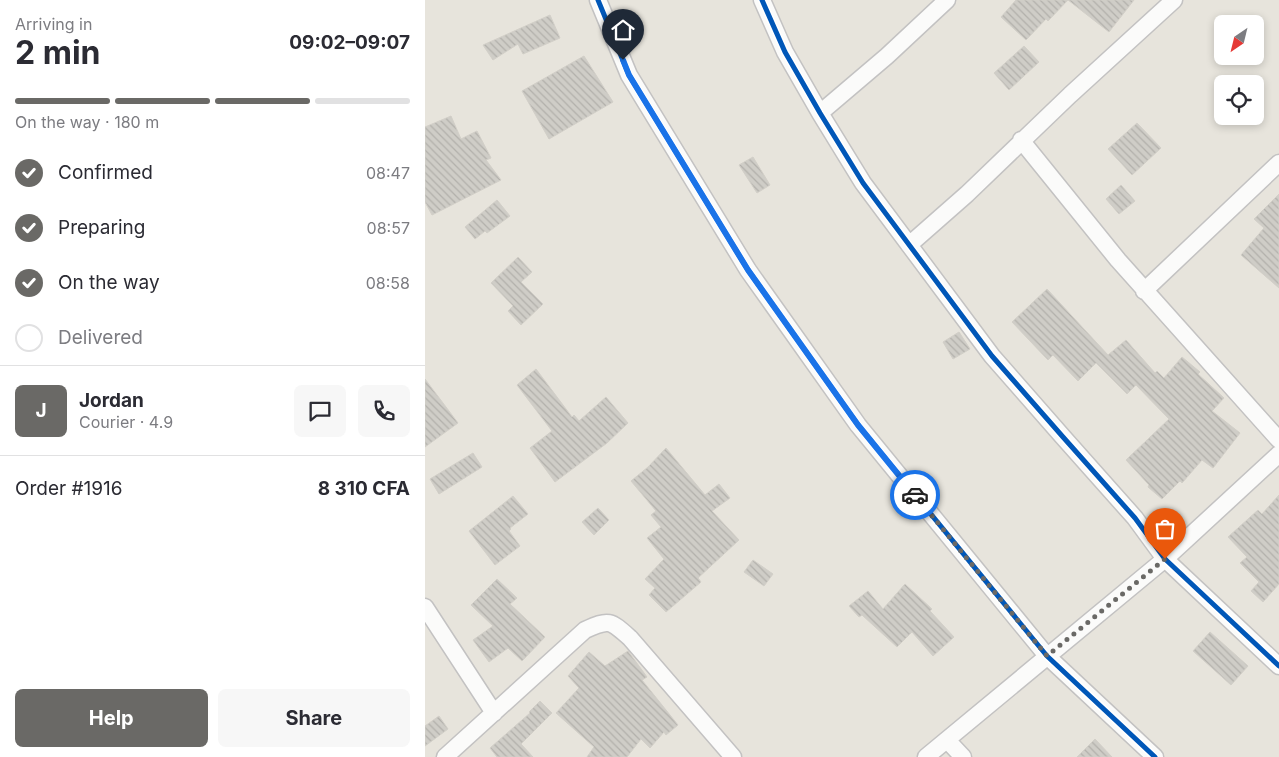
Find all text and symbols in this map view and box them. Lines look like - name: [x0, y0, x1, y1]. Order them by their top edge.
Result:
- pin: [602, 9, 644, 60]
- text: Arriving in: [15, 14, 92, 34]
- north arrow: [1214, 15, 1264, 65]
- map controls: [1214, 15, 1264, 125]
- icon: home: [609, 16, 637, 44]
- text: 09:02–09:07: [289, 31, 410, 54]
- text: 2 min: [15, 33, 101, 72]
- button: locate: [1214, 75, 1264, 125]
- text: On the way · 180 m: [15, 112, 159, 132]
- icon: check: [15, 159, 43, 187]
- text: Confirmed: [58, 161, 153, 184]
- text: 08:47: [366, 163, 410, 183]
- icon: check: [15, 214, 43, 242]
- text: Preparing: [58, 216, 145, 239]
- text: 08:57: [367, 218, 410, 238]
- icon: check: [15, 269, 43, 297]
- text: On the way: [58, 271, 160, 294]
- text: 08:58: [366, 273, 410, 293]
- text: Delivered: [58, 326, 143, 349]
- button: chat: [294, 385, 346, 437]
- button: phone: [358, 385, 410, 437]
- text: Jordan: [79, 389, 144, 412]
- text: J: [35, 399, 47, 422]
- text: Courier · 4.9: [79, 412, 173, 432]
- courier: [890, 470, 940, 520]
- text: Order #1916: [15, 477, 123, 500]
- text: 8 310 CFA: [318, 477, 410, 500]
- icon: car: [901, 481, 929, 509]
- pin: [1144, 508, 1186, 559]
- icon: bag: [1151, 515, 1179, 543]
- button: Help: [15, 689, 208, 747]
- button: Share: [218, 689, 410, 747]

